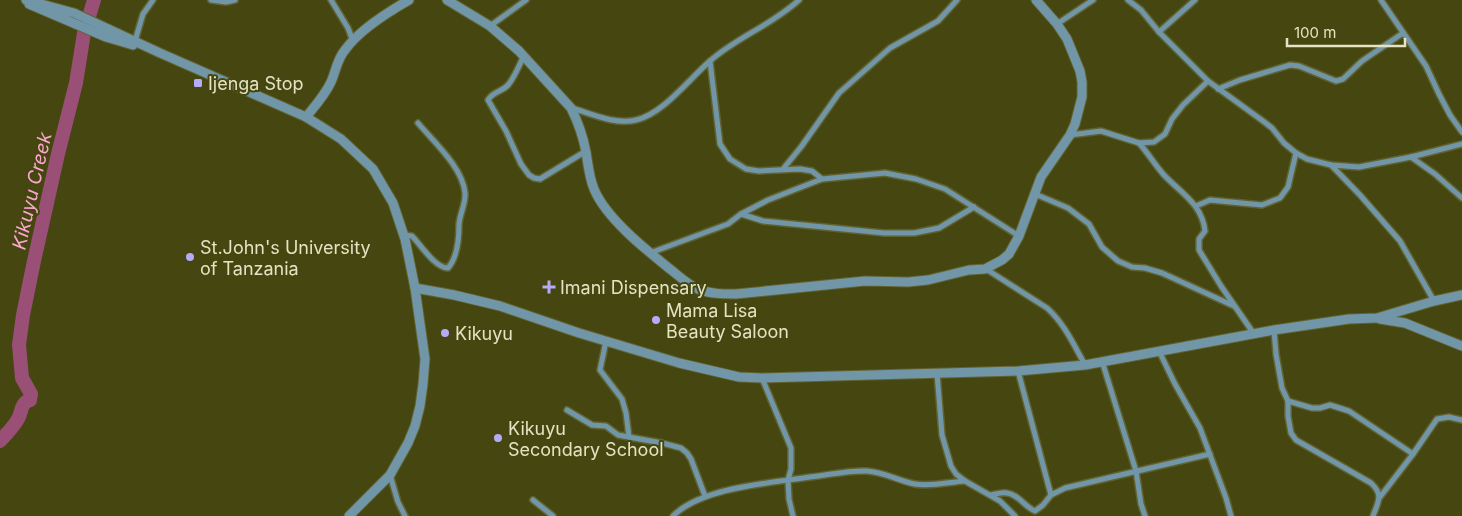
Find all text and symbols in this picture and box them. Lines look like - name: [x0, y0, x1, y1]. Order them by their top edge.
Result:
- scale bar: [1287, 15, 1404, 47]
- text: 100 m: [1294, 23, 1336, 42]
- place label: Ijenga Stop: [208, 73, 304, 94]
- marker: Ijenga Stop: [192, 77, 204, 89]
- water label: Kikuyu Creek: [7, 130, 57, 252]
- place label: St.John's University of Tanzania: [200, 237, 371, 279]
- marker: St.John's University of Tanzania: [184, 251, 196, 263]
- place label: Imani Dispensary: [560, 277, 707, 298]
- marker: Imani Dispensary: [542, 280, 556, 294]
- place label: Mama Lisa Beauty Saloon: [666, 300, 789, 342]
- marker: Mama Lisa Beauty Saloon: [650, 314, 662, 326]
- place label: Kikuyu: [455, 323, 513, 344]
- marker: Kikuyu: [439, 327, 451, 339]
- place label: Kikuyu Secondary School: [508, 418, 664, 460]
- marker: Kikuyu Secondary School: [492, 432, 504, 444]

